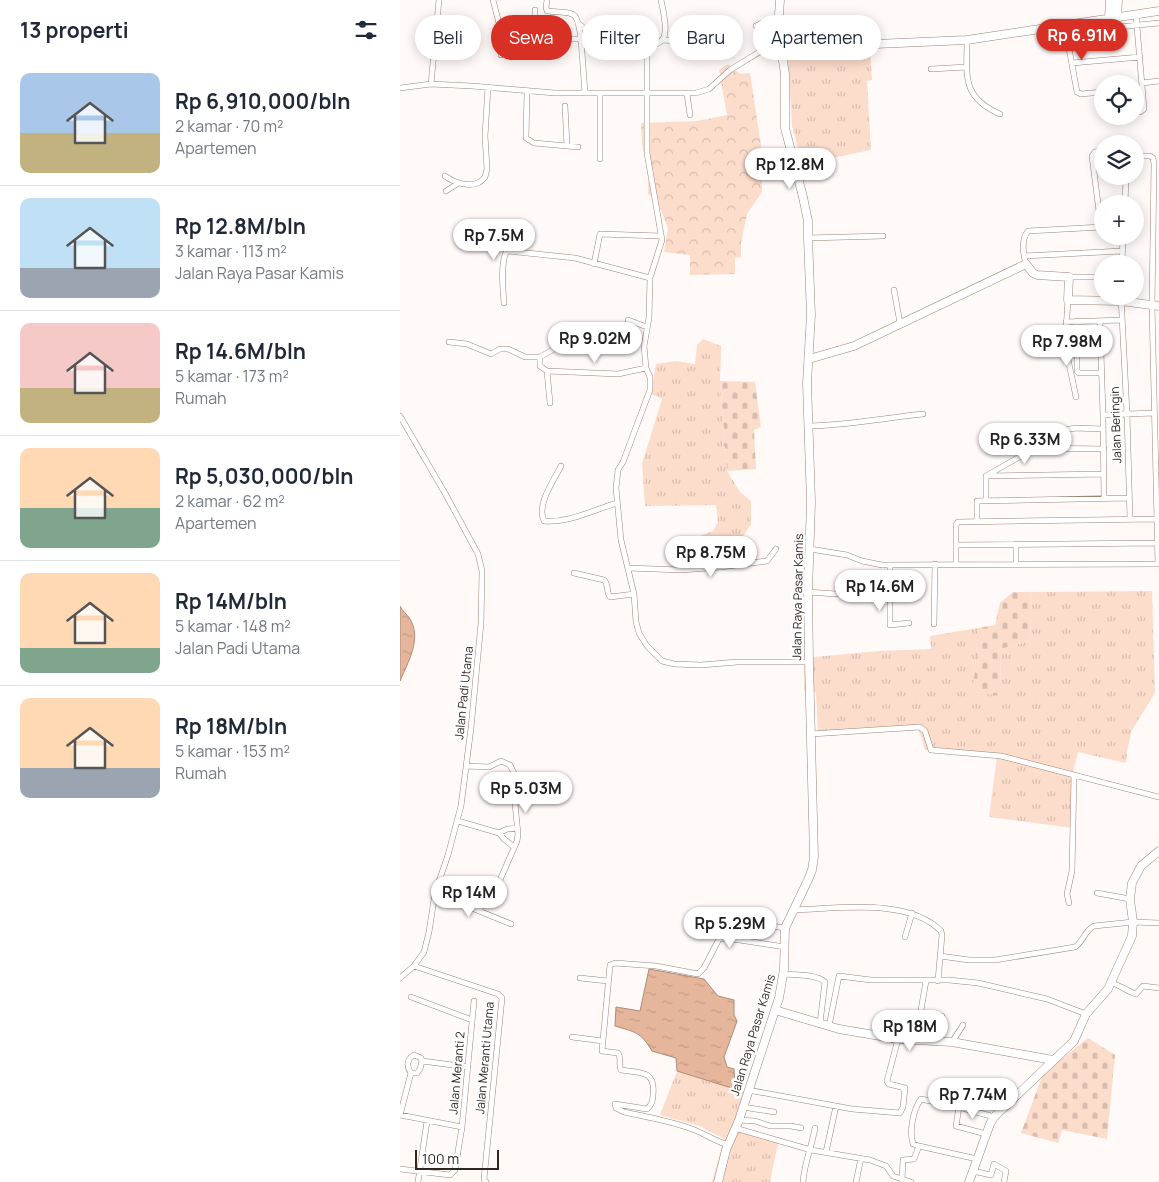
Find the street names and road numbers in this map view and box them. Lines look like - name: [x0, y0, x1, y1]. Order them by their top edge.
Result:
- street label: Jalan Beringin: [1106, 386, 1125, 464]
- street label: Jalan Raya Pasar Kamis: [788, 534, 807, 660]
- street label: Jalan Padi Utama: [450, 645, 477, 741]
- street label: Jalan Raya Pasar Kamis: [726, 972, 779, 1098]
- street label: Jalan Meranti Utama: [471, 1001, 498, 1115]
- street label: Jalan Meranti 2: [444, 1031, 469, 1115]

